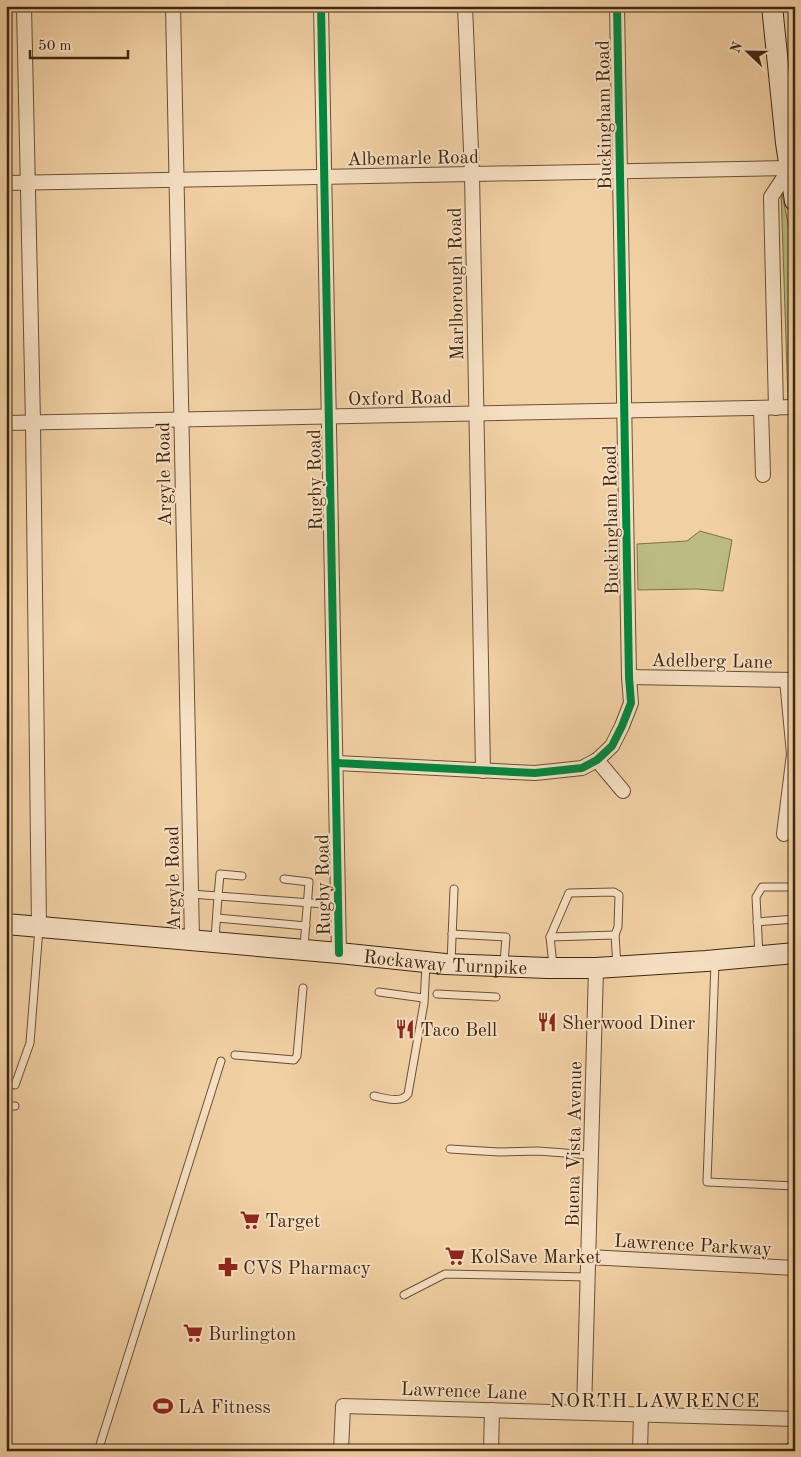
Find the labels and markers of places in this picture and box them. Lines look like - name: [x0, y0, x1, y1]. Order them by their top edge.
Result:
- restaurant icon: Sherwood Diner: [536, 1011, 558, 1033]
- place label: Sherwood Diner: [562, 1015, 696, 1034]
- restaurant icon: Taco Bell: [394, 1018, 416, 1040]
- place label: Taco Bell: [420, 1022, 497, 1041]
- supermarket icon: Target: [239, 1209, 261, 1231]
- place label: Target: [265, 1213, 320, 1232]
- supermarket icon: KolSave Market: [444, 1245, 466, 1267]
- place label: KolSave Market: [470, 1249, 601, 1268]
- pharmacy icon: CVS Pharmacy: [217, 1256, 239, 1278]
- place label: CVS Pharmacy: [243, 1260, 371, 1279]
- supermarket icon: Burlington: [182, 1322, 204, 1344]
- place label: Burlington: [208, 1326, 296, 1345]
- sports icon: LA Fitness: [152, 1395, 174, 1417]
- place label: LA Fitness: [178, 1399, 271, 1418]

